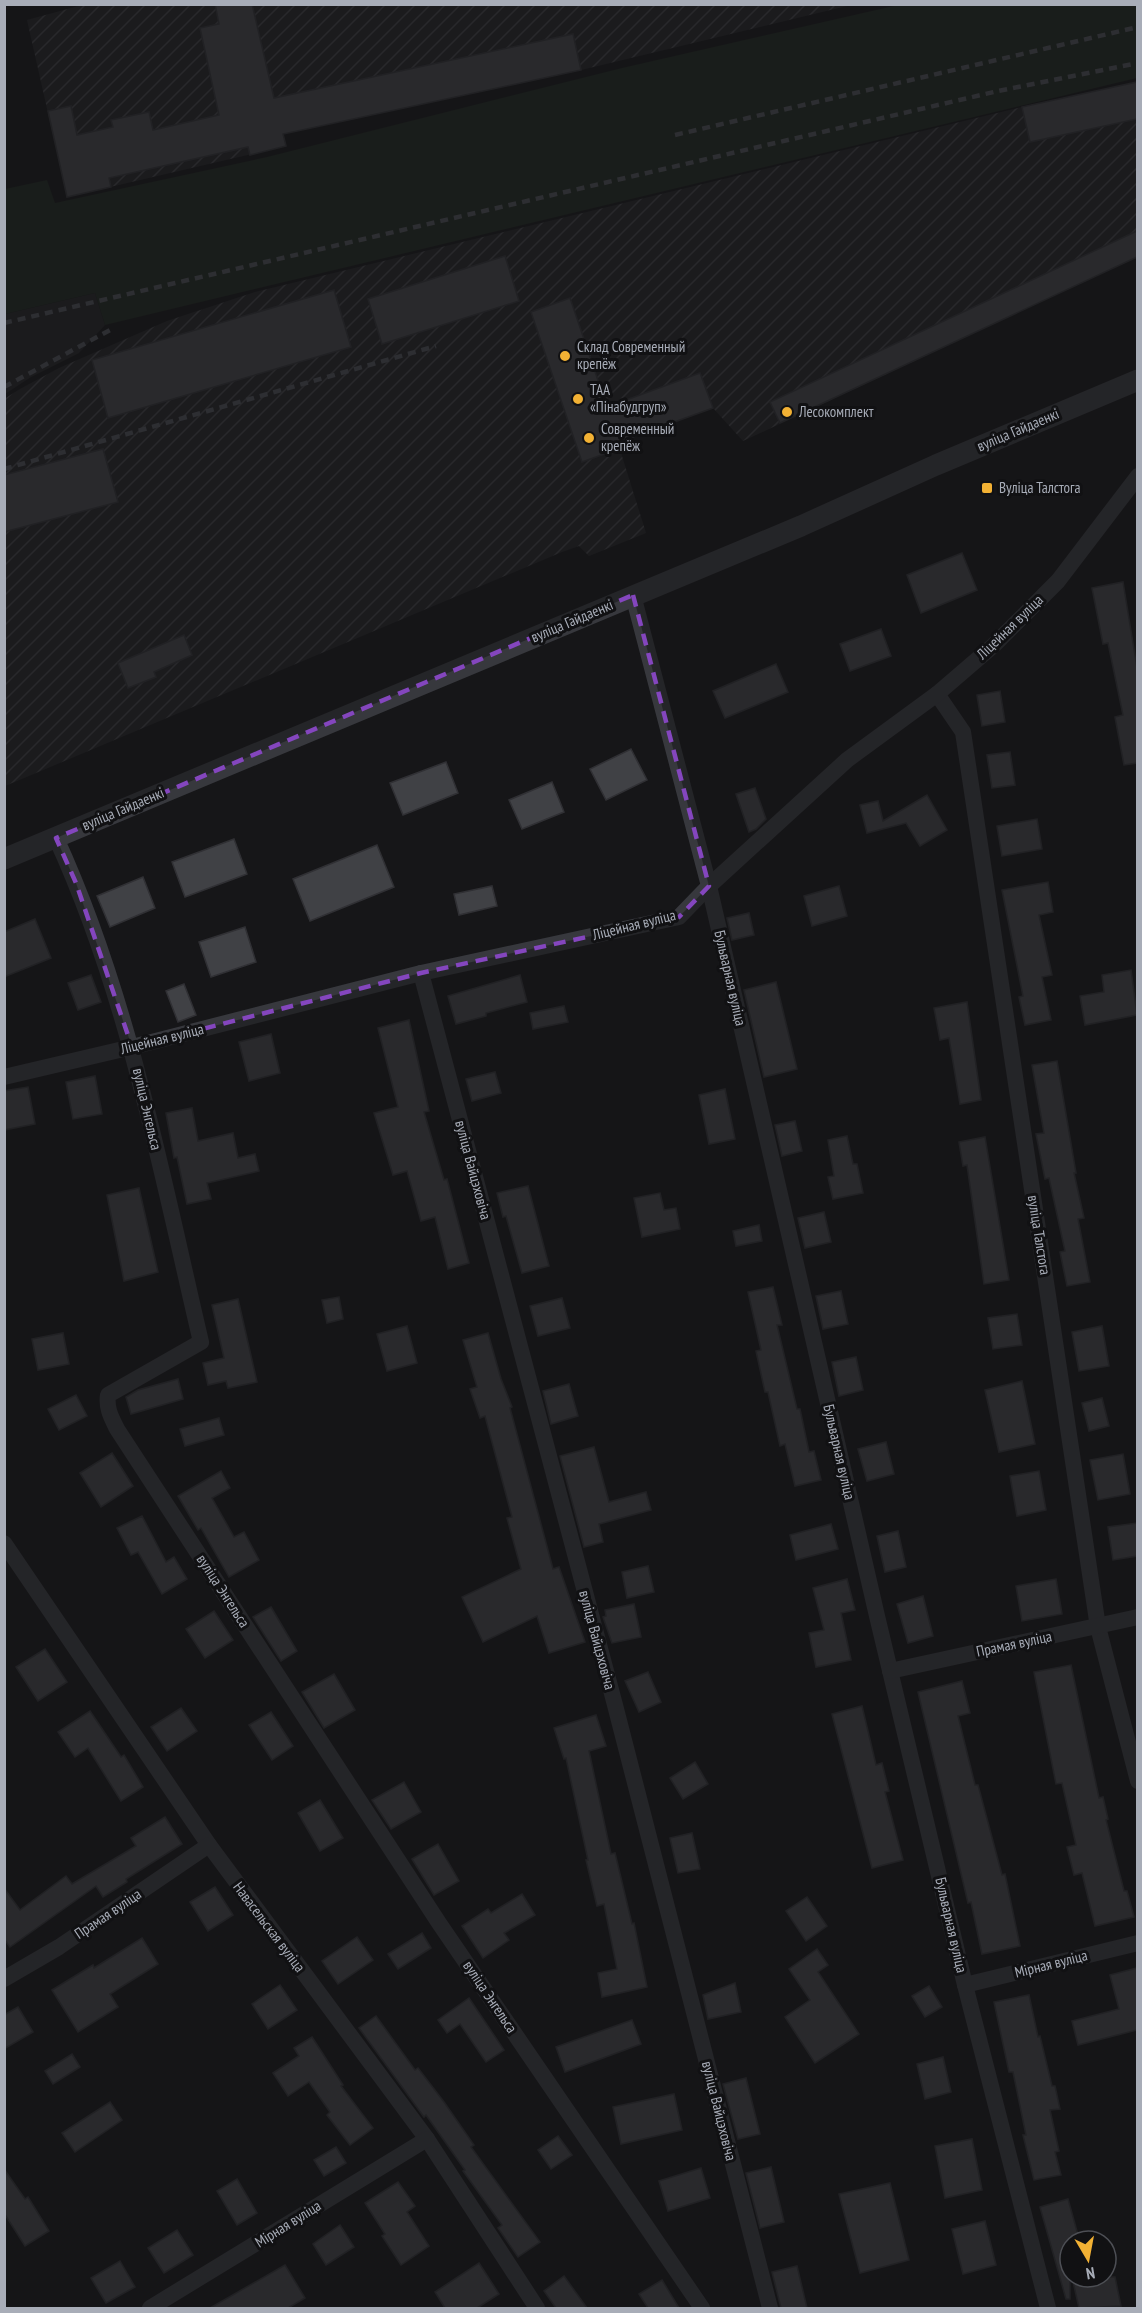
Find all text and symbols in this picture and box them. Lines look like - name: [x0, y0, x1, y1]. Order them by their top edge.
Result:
- place label: Склад Современный крепёж: [577, 337, 685, 373]
- marker: Склад Современный крепёж: [558, 349, 572, 363]
- place label: ТАА «Пінабудгруп»: [590, 380, 667, 416]
- marker: ТАА «Пінабудгруп»: [571, 392, 585, 406]
- place label: Лесокомплект: [798, 402, 874, 421]
- street label: вуліца Гайдаенкі: [974, 404, 1062, 455]
- marker: Лесокомплект: [780, 405, 794, 419]
- place label: Современный крепёж: [601, 419, 674, 455]
- marker: Современный крепёж: [582, 431, 596, 445]
- place label: Вуліца Талстога: [999, 478, 1080, 497]
- marker: Вуліца Талстога: [980, 481, 994, 495]
- street label: Ліцейная вуліца: [972, 590, 1047, 664]
- street label: вуліца Гайдаенкі: [528, 595, 616, 646]
- street label: вуліца Гайдаенкі: [79, 783, 167, 834]
- street label: Ліцейная вуліца: [589, 905, 677, 944]
- street label: Бульварная вуліца: [710, 928, 751, 1027]
- street label: Ліцейная вуліца: [117, 1019, 205, 1058]
- street label: вуліца Энгельса: [129, 1066, 166, 1152]
- street label: вуліца Вайцэховіча: [451, 1118, 496, 1222]
- street label: вуліца Талстога: [1024, 1194, 1055, 1276]
- street label: Бульварная вуліца: [819, 1402, 860, 1501]
- street label: вуліца Энгельса: [193, 1551, 254, 1631]
- street label: вуліца Вайцэховіча: [575, 1588, 620, 1692]
- street label: Прамая вуліца: [974, 1626, 1053, 1661]
- street label: Бульварная вуліца: [931, 1875, 972, 1974]
- street label: Навасельская вуліца: [229, 1878, 310, 1976]
- street label: Прамая вуліца: [71, 1884, 145, 1943]
- street label: Мірная вуліца: [1013, 1945, 1089, 1982]
- street label: вуліца Энгельса: [459, 1957, 522, 2037]
- street label: вуліца Вайцэховіча: [698, 2059, 741, 2163]
- street label: Мірная вуліца: [251, 2196, 324, 2251]
- north arrow: [1058, 2229, 1118, 2289]
- text: N: [1085, 2263, 1097, 2284]

